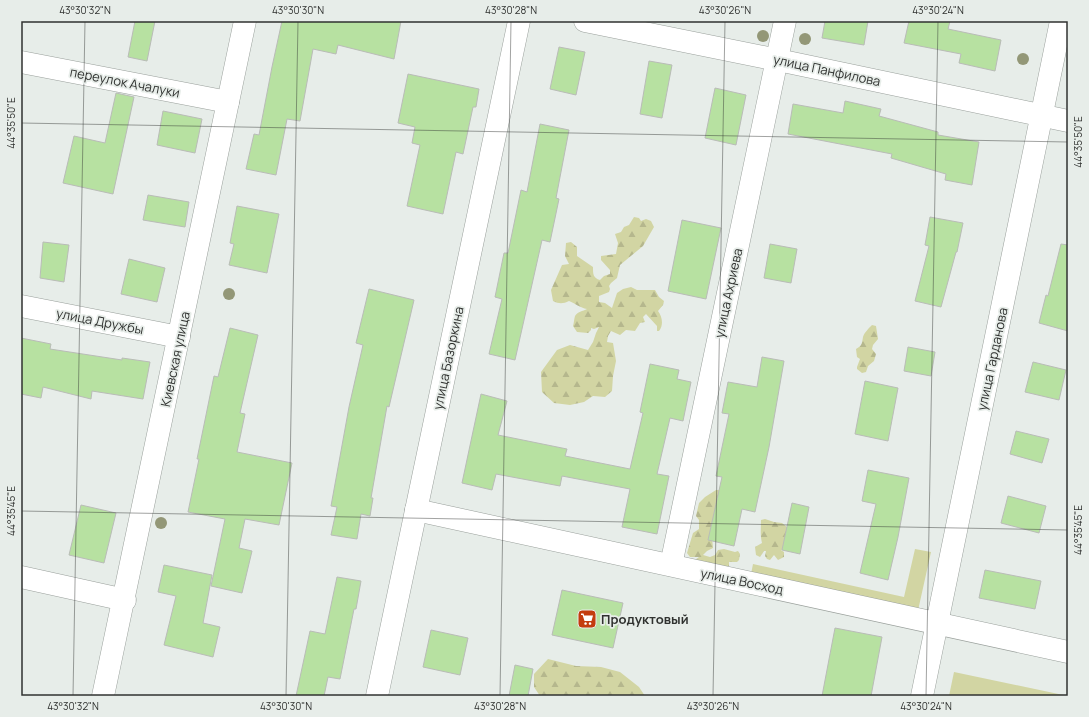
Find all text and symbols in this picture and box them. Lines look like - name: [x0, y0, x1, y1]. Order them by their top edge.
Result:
- text: 43°30'32"N: [59, 3, 111, 17]
- text: 43°30'30"N: [272, 3, 324, 17]
- text: 43°30'28"N: [485, 3, 537, 17]
- text: 43°30'26"N: [699, 3, 751, 17]
- text: 43°30'24"N: [912, 3, 964, 17]
- street label: улица Панфилова: [772, 50, 882, 90]
- street label: переулок Ачалуки: [68, 63, 182, 101]
- text: 44°35'50"E: [4, 97, 18, 149]
- text: 44°35'50"E: [1071, 116, 1085, 168]
- street label: улица Ахриева: [710, 246, 746, 340]
- street label: улица Дружбы: [55, 304, 145, 338]
- street label: улица Базоркина: [428, 305, 468, 411]
- street label: улица Гарданова: [972, 306, 1012, 412]
- street label: Киевская улица: [156, 310, 194, 408]
- text: 44°35'45"E: [4, 486, 18, 536]
- text: 44°35'45"E: [1071, 505, 1085, 555]
- street label: улица Восход: [699, 563, 785, 599]
- supermarket icon: Продуктовый: [576, 608, 598, 630]
- place label: Продуктовый: [601, 610, 689, 628]
- text: 43°30'32"N: [47, 699, 99, 713]
- text: 43°30'30"N: [260, 699, 312, 713]
- text: 43°30'28"N: [474, 699, 526, 713]
- text: 43°30'26"N: [687, 699, 739, 713]
- text: 43°30'24"N: [900, 699, 952, 713]

